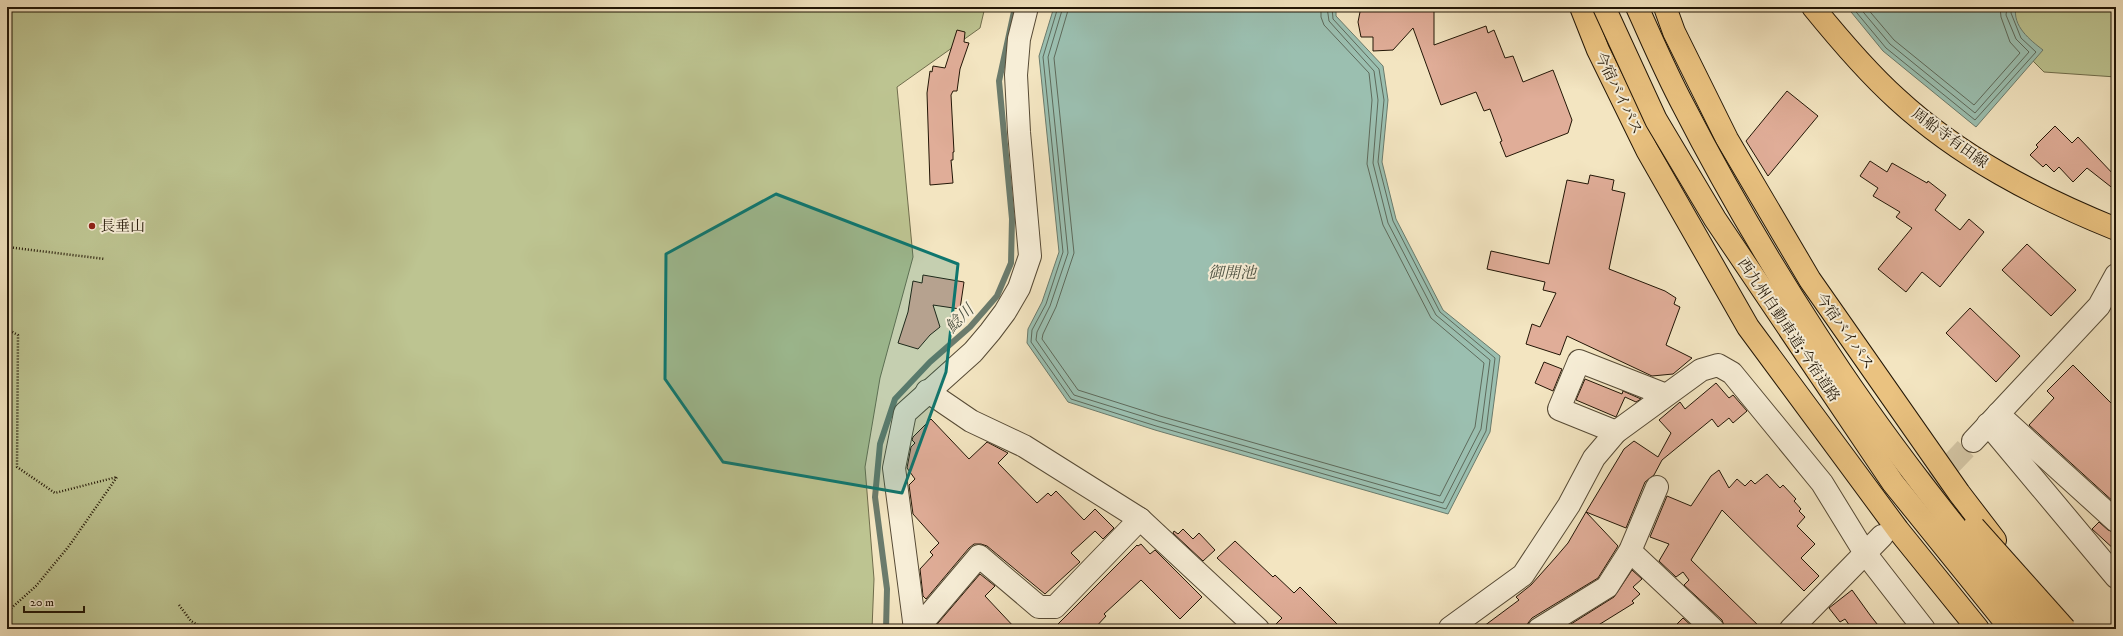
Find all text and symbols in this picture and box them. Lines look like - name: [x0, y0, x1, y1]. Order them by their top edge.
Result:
- street label: 今宿バイパス: [1590, 49, 1647, 138]
- street label: 周船寺有田線: [1908, 104, 1992, 173]
- place label: 長垂山: [100, 217, 145, 236]
- marker: 長垂山: [87, 221, 97, 231]
- street label: 西九州自動車道;今宿道路: [1733, 255, 1844, 406]
- water label: 御開池: [1208, 263, 1258, 283]
- street label: 今宿バイパス: [1811, 289, 1878, 373]
- water label: 鯰川: [941, 299, 980, 337]
- scale bar: [24, 588, 84, 614]
- text: 20 m: [30, 595, 54, 610]

